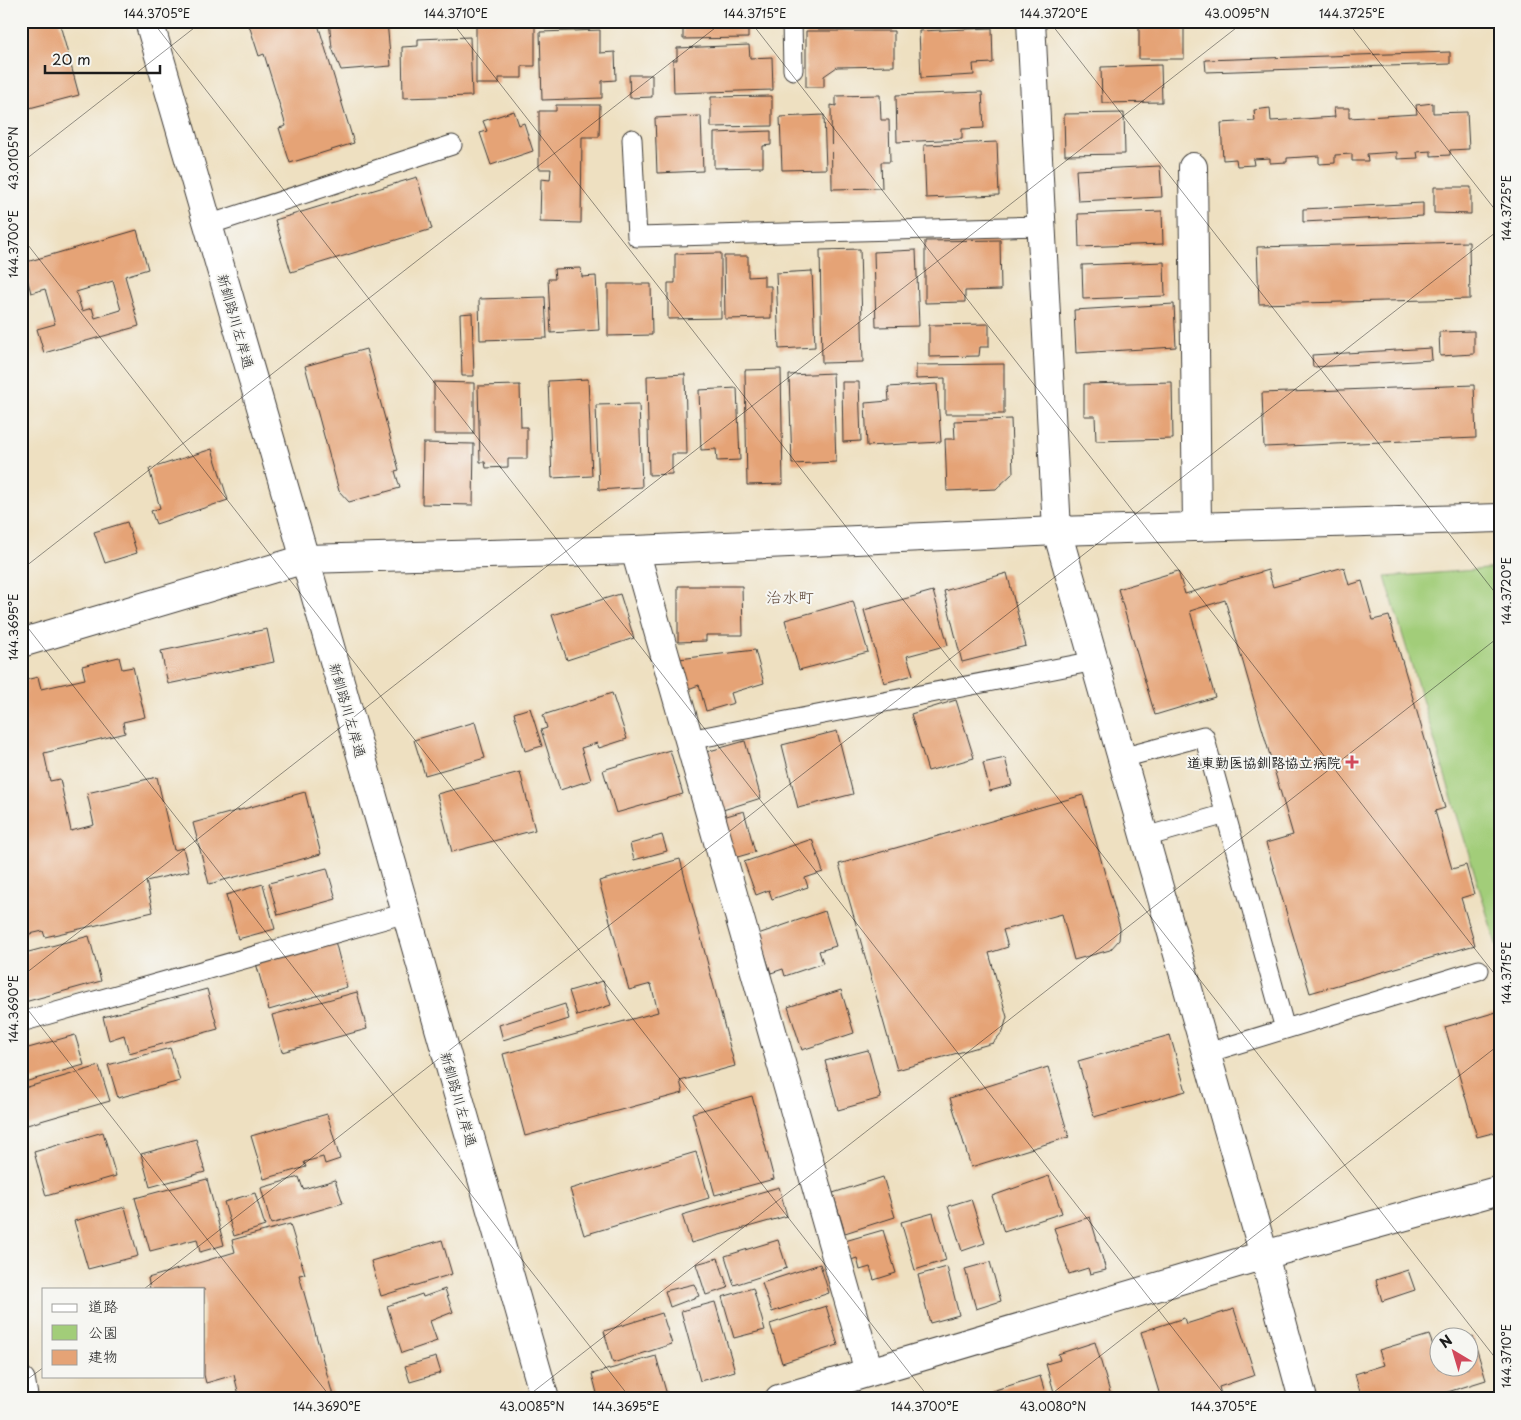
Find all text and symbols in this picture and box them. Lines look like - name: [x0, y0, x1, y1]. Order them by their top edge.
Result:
- text: 144.3705°E: [124, 4, 190, 22]
- text: 144.3710°E: [424, 4, 488, 22]
- text: 144.3715°E: [724, 4, 787, 22]
- text: 144.3720°E: [1020, 4, 1088, 22]
- text: 43.0095°N: [1204, 4, 1270, 22]
- text: 144.3725°E: [1319, 4, 1385, 22]
- scale bar: [45, 42, 160, 74]
- text: 20 m: [52, 47, 91, 70]
- text: 43.0105°N: [4, 126, 22, 190]
- text: 144.3725°E: [1497, 175, 1515, 241]
- text: 144.3700°E: [4, 210, 22, 278]
- street label: 新釧路川左岸通: [212, 271, 260, 371]
- text: 144.3720°E: [1497, 557, 1515, 625]
- district label: 治水町: [766, 584, 814, 608]
- text: 144.3695°E: [4, 594, 22, 660]
- street label: 新釧路川左岸通: [324, 660, 372, 760]
- place label: 道東勤医協釧路協立病院: [1187, 752, 1341, 773]
- marker: 道東勤医協釧路協立病院: [1345, 755, 1359, 769]
- text: 144.3715°E: [1497, 942, 1515, 1005]
- text: 144.3690°E: [4, 975, 22, 1043]
- street label: 新釧路川左岸通: [435, 1049, 483, 1149]
- legend: [42, 1288, 205, 1378]
- text: 道路: [88, 1294, 118, 1317]
- text: 公園: [88, 1320, 118, 1343]
- text: 144.3710°E: [1497, 1324, 1515, 1388]
- north arrow: [1428, 1328, 1478, 1378]
- text: N: [1435, 1330, 1457, 1353]
- text: 建物: [88, 1344, 118, 1367]
- text: 144.3690°E: [293, 1397, 361, 1415]
- text: 43.0085°N: [499, 1397, 565, 1415]
- text: 144.3695°E: [593, 1397, 659, 1415]
- text: 144.3700°E: [891, 1397, 959, 1415]
- text: 43.0080°N: [1020, 1397, 1086, 1415]
- text: 144.3705°E: [1191, 1397, 1257, 1415]

